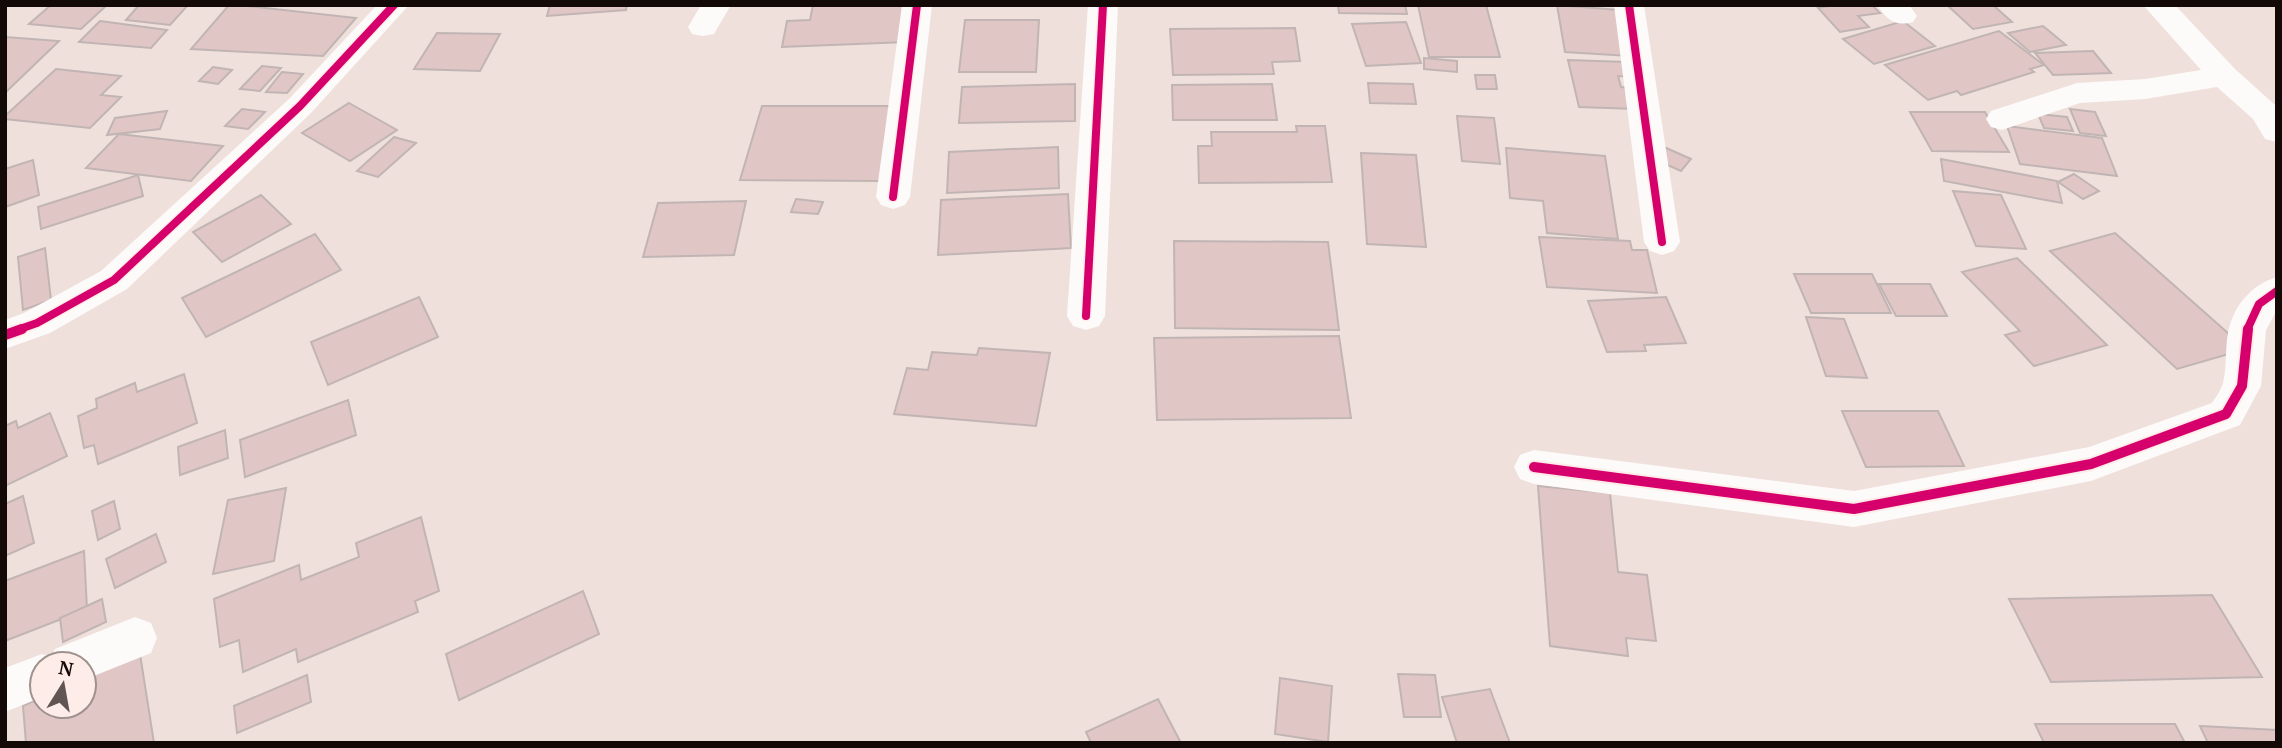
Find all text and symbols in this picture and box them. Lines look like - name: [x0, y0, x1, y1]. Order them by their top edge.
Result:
- north arrow: [28, 650, 98, 720]
- text: N: [57, 654, 76, 682]

